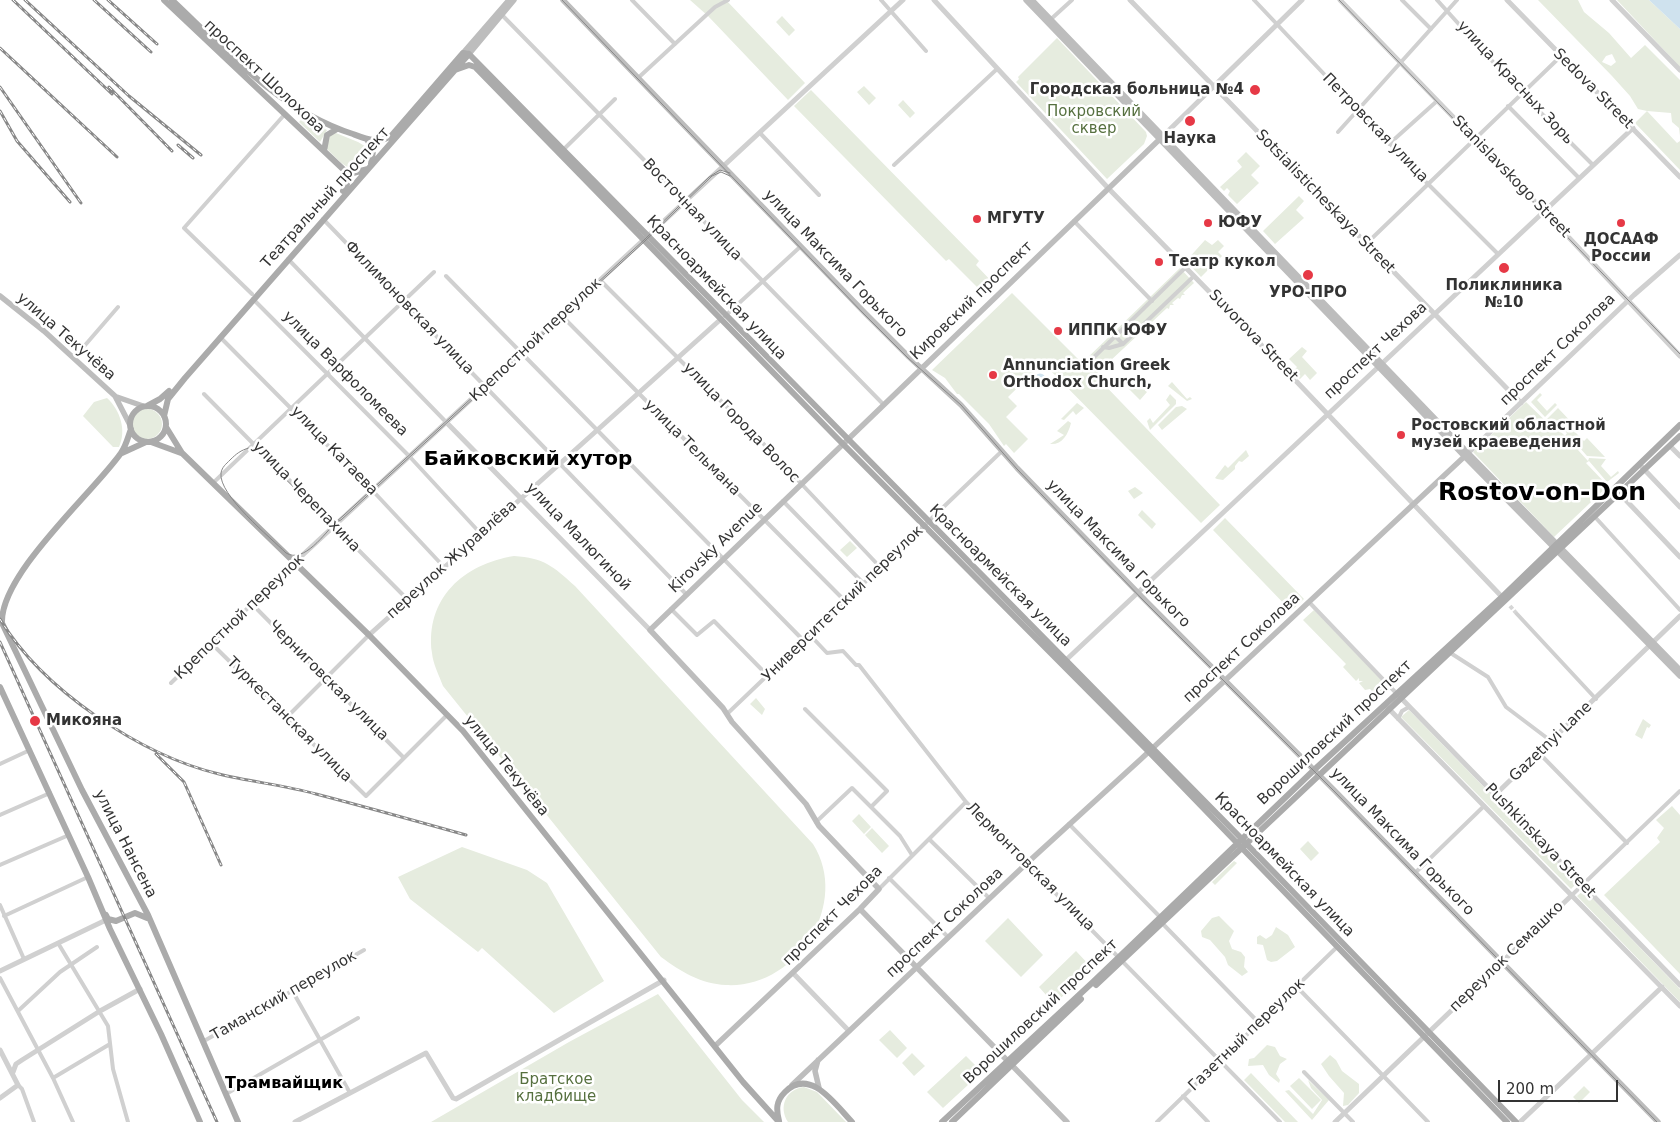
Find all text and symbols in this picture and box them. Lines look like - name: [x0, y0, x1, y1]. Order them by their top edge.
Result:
- street label: проспект Шолохова: [200, 16, 328, 138]
- street label: улица Красных Зорь: [1453, 17, 1577, 149]
- street label: Sedova Street: [1549, 45, 1637, 133]
- street label: Петровская улица: [1318, 70, 1432, 186]
- place label: Городская больница №4: [1030, 81, 1244, 99]
- marker: Городская больница №4: [1248, 83, 1262, 97]
- park label: Покровский сквер: [1047, 103, 1141, 138]
- street label: Stanislavskogo Street: [1448, 112, 1574, 242]
- marker: Наука: [1183, 114, 1197, 128]
- street label: Театральный проспект: [258, 124, 394, 272]
- street label: Sotsialisticheskaya Street: [1252, 126, 1398, 278]
- place label: Наука: [1164, 130, 1216, 148]
- street label: Восточная улица: [639, 155, 745, 265]
- street label: улица Максима Горького: [759, 186, 911, 342]
- place label: МГУТУ: [987, 210, 1045, 228]
- street label: Красноармейская улица: [642, 212, 790, 364]
- marker: МГУТУ: [971, 213, 983, 225]
- place label: ЮФУ: [1218, 214, 1262, 232]
- marker: ЮФУ: [1202, 217, 1214, 229]
- marker: ДОСААФ России: [1615, 217, 1627, 229]
- place label: ДОСААФ России: [1583, 231, 1659, 266]
- street label: Филимоновская улица: [341, 238, 477, 378]
- street label: Кировский проспект: [907, 238, 1037, 364]
- place label: Театр кукол: [1169, 253, 1276, 271]
- marker: Театр кукол: [1153, 256, 1165, 268]
- marker: Поликлиника №10: [1497, 261, 1511, 275]
- marker: УРО-ПРО: [1301, 268, 1315, 282]
- street label: Крепостной переулок: [466, 274, 606, 406]
- place label: Поликлиника №10: [1445, 277, 1563, 312]
- place label: УРО-ПРО: [1269, 284, 1347, 302]
- street label: Suvorova Street: [1205, 286, 1301, 386]
- street label: улица Текучёва: [13, 289, 119, 385]
- street label: проспект Соколова: [1497, 290, 1619, 410]
- street label: проспект Чехова: [1321, 299, 1431, 403]
- street label: улица Варфоломеева: [279, 308, 411, 440]
- place label: ИППК ЮФУ: [1068, 322, 1167, 340]
- marker: ИППК ЮФУ: [1052, 325, 1064, 337]
- place label: Annunciation Greek Orthodox Church,: [1003, 357, 1170, 392]
- street label: улица Города Волос: [679, 359, 803, 487]
- marker: Annunciation Greek Orthodox Church,: [987, 369, 999, 381]
- street label: улица Тельмана: [640, 396, 744, 500]
- street label: улица Катаева: [287, 403, 381, 499]
- place label: Ростовский областной музей краеведения: [1411, 417, 1606, 452]
- marker: Ростовский областной музей краеведения: [1395, 429, 1407, 441]
- street label: улица Черепахина: [248, 438, 364, 556]
- district label: Байковский хутор: [424, 448, 632, 472]
- street label: улица Максима Горького: [1042, 476, 1194, 632]
- district label: Rostov-on-Don: [1438, 478, 1646, 508]
- street label: улица Малюгиной: [522, 479, 634, 595]
- street label: переулок Журавлёва: [383, 497, 521, 623]
- street label: Kirovsky Avenue: [665, 499, 767, 597]
- street label: Красноармейская улица: [925, 501, 1075, 651]
- street label: Университетский переулок: [759, 522, 927, 686]
- street label: Крепостной переулок: [171, 550, 309, 684]
- street label: проспект Соколова: [1180, 589, 1304, 707]
- street label: Черниговская улица: [264, 617, 392, 745]
- street label: Туркестанская улица: [223, 654, 355, 786]
- street label: Ворошиловский проспект: [1254, 657, 1416, 809]
- street label: Gazetnyi Lane: [1506, 698, 1596, 786]
- place label: Микояна: [46, 712, 122, 730]
- street label: улица Текучёва: [460, 712, 552, 820]
- marker: Микояна: [28, 714, 42, 728]
- street label: улица Максима Горького: [1326, 764, 1478, 920]
- street label: Pushkinskaya Street: [1481, 780, 1599, 902]
- street label: улица Нансена: [90, 787, 160, 901]
- street label: Красноармейская улица: [1210, 789, 1358, 941]
- street label: Лермонтовская улица: [962, 799, 1098, 935]
- street label: проспект Чехова: [779, 862, 887, 970]
- street label: проспект Соколова: [883, 864, 1007, 982]
- street label: переулок Семашко: [1446, 898, 1568, 1016]
- street label: Ворошиловский проспект: [960, 936, 1122, 1088]
- street label: Таманский переулок: [208, 947, 360, 1045]
- street label: Газетный переулок: [1185, 975, 1309, 1095]
- scale bar: [1500, 1070, 1620, 1102]
- park label: Братское кладбище: [516, 1071, 596, 1106]
- district label: Трамвайщик: [225, 1074, 343, 1094]
- text: 200 m: [1506, 1080, 1554, 1098]

